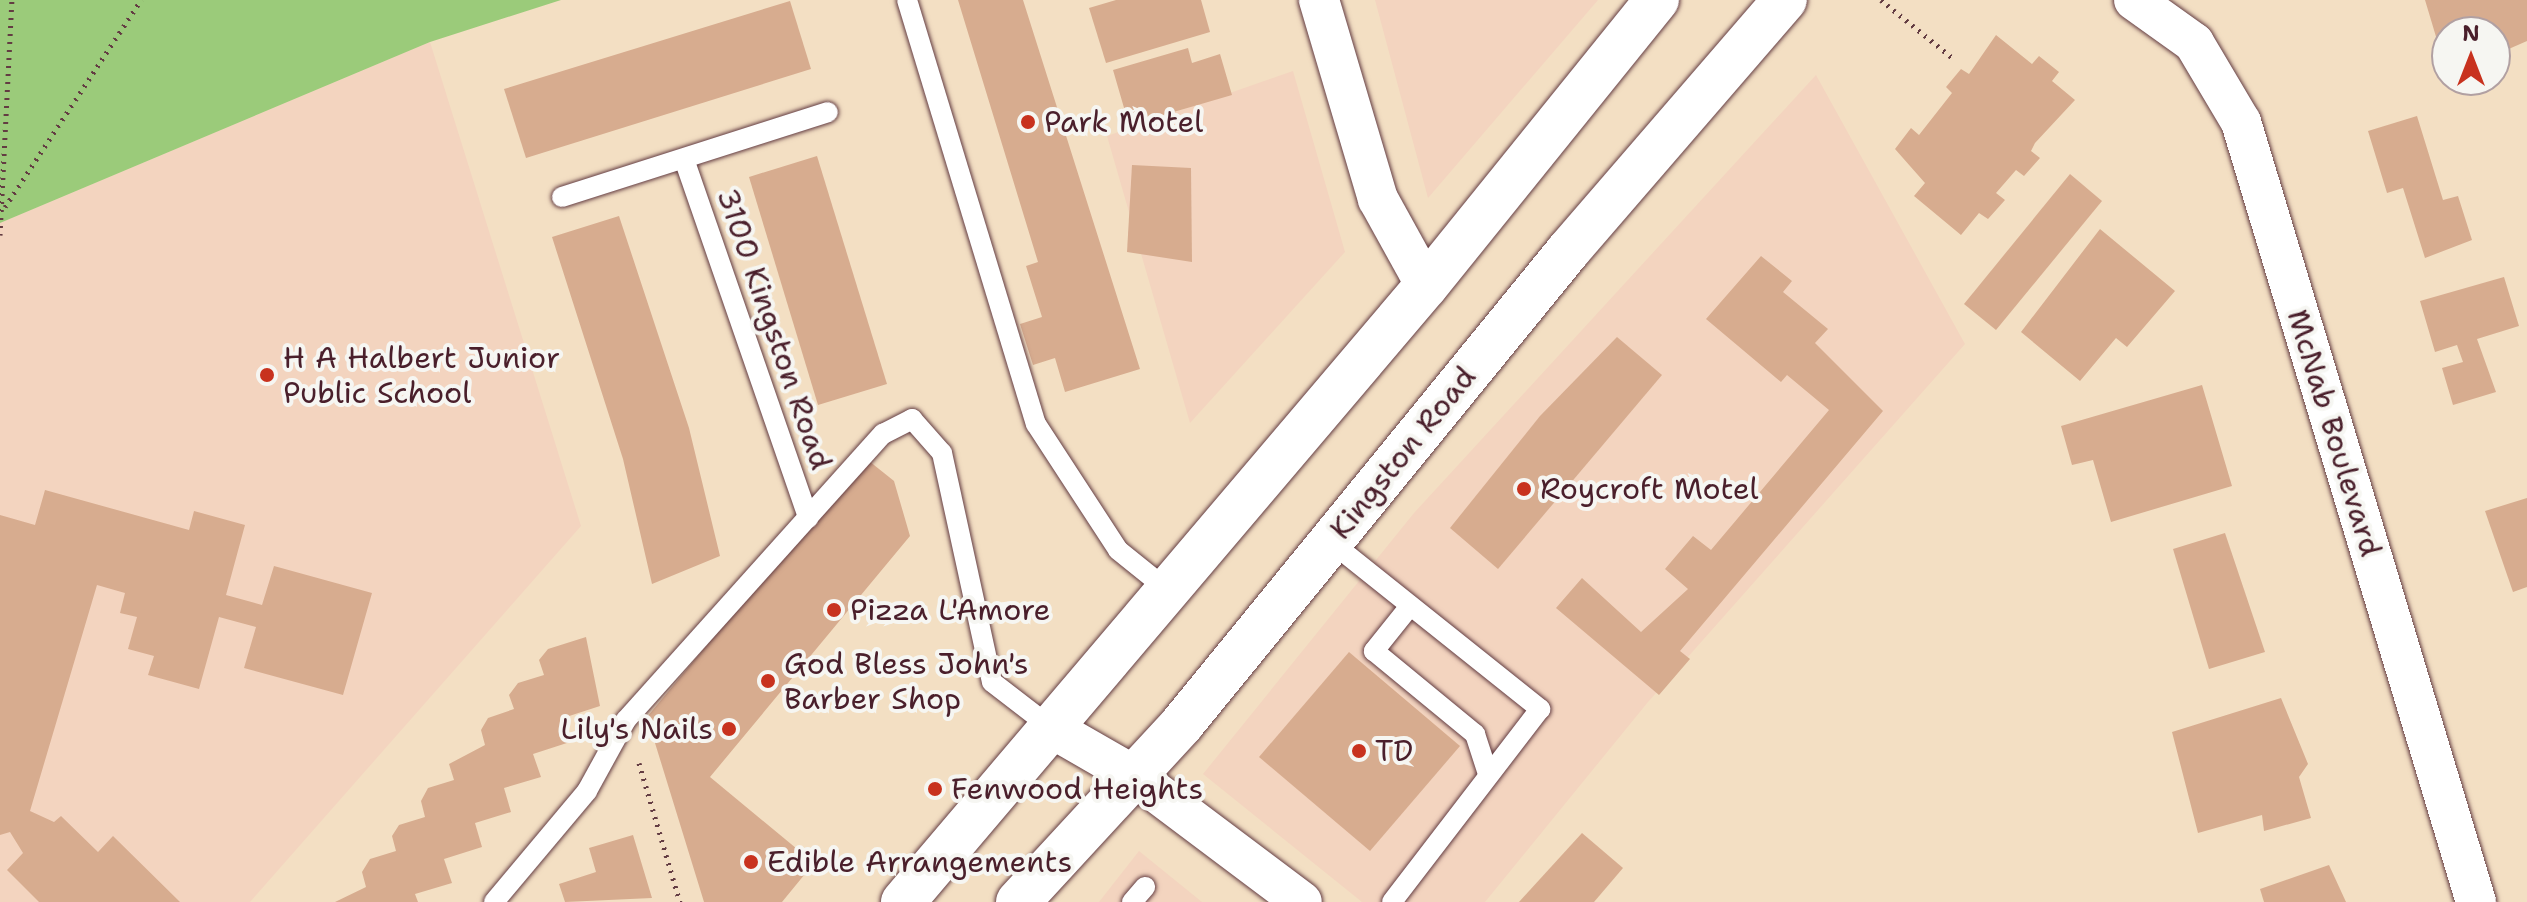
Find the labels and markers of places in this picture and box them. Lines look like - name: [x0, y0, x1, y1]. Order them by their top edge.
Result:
- place label: Park Motel: [1044, 104, 1203, 140]
- marker: Park Motel: [1019, 113, 1037, 131]
- place label: H A Halbert Junior Public School: [283, 340, 560, 410]
- marker: H A Halbert Junior Public School: [258, 366, 276, 384]
- place label: Roycroft Motel: [1540, 471, 1759, 507]
- marker: Roycroft Motel: [1515, 480, 1533, 498]
- place label: Pizza L'Amore: [850, 592, 1051, 628]
- marker: Pizza L'Amore: [825, 601, 843, 619]
- place label: God Bless John's Barber Shop: [784, 646, 1029, 716]
- marker: God Bless John's Barber Shop: [759, 672, 777, 690]
- place label: Lily's Nails: [561, 711, 713, 747]
- marker: Lily's Nails: [720, 720, 738, 738]
- place label: TD: [1375, 733, 1413, 769]
- marker: TD: [1350, 742, 1368, 760]
- place label: Fenwood Heights: [951, 771, 1203, 807]
- marker: Fenwood Heights: [926, 780, 944, 798]
- place label: Edible Arrangements: [767, 844, 1072, 880]
- marker: Edible Arrangements: [742, 853, 760, 871]

